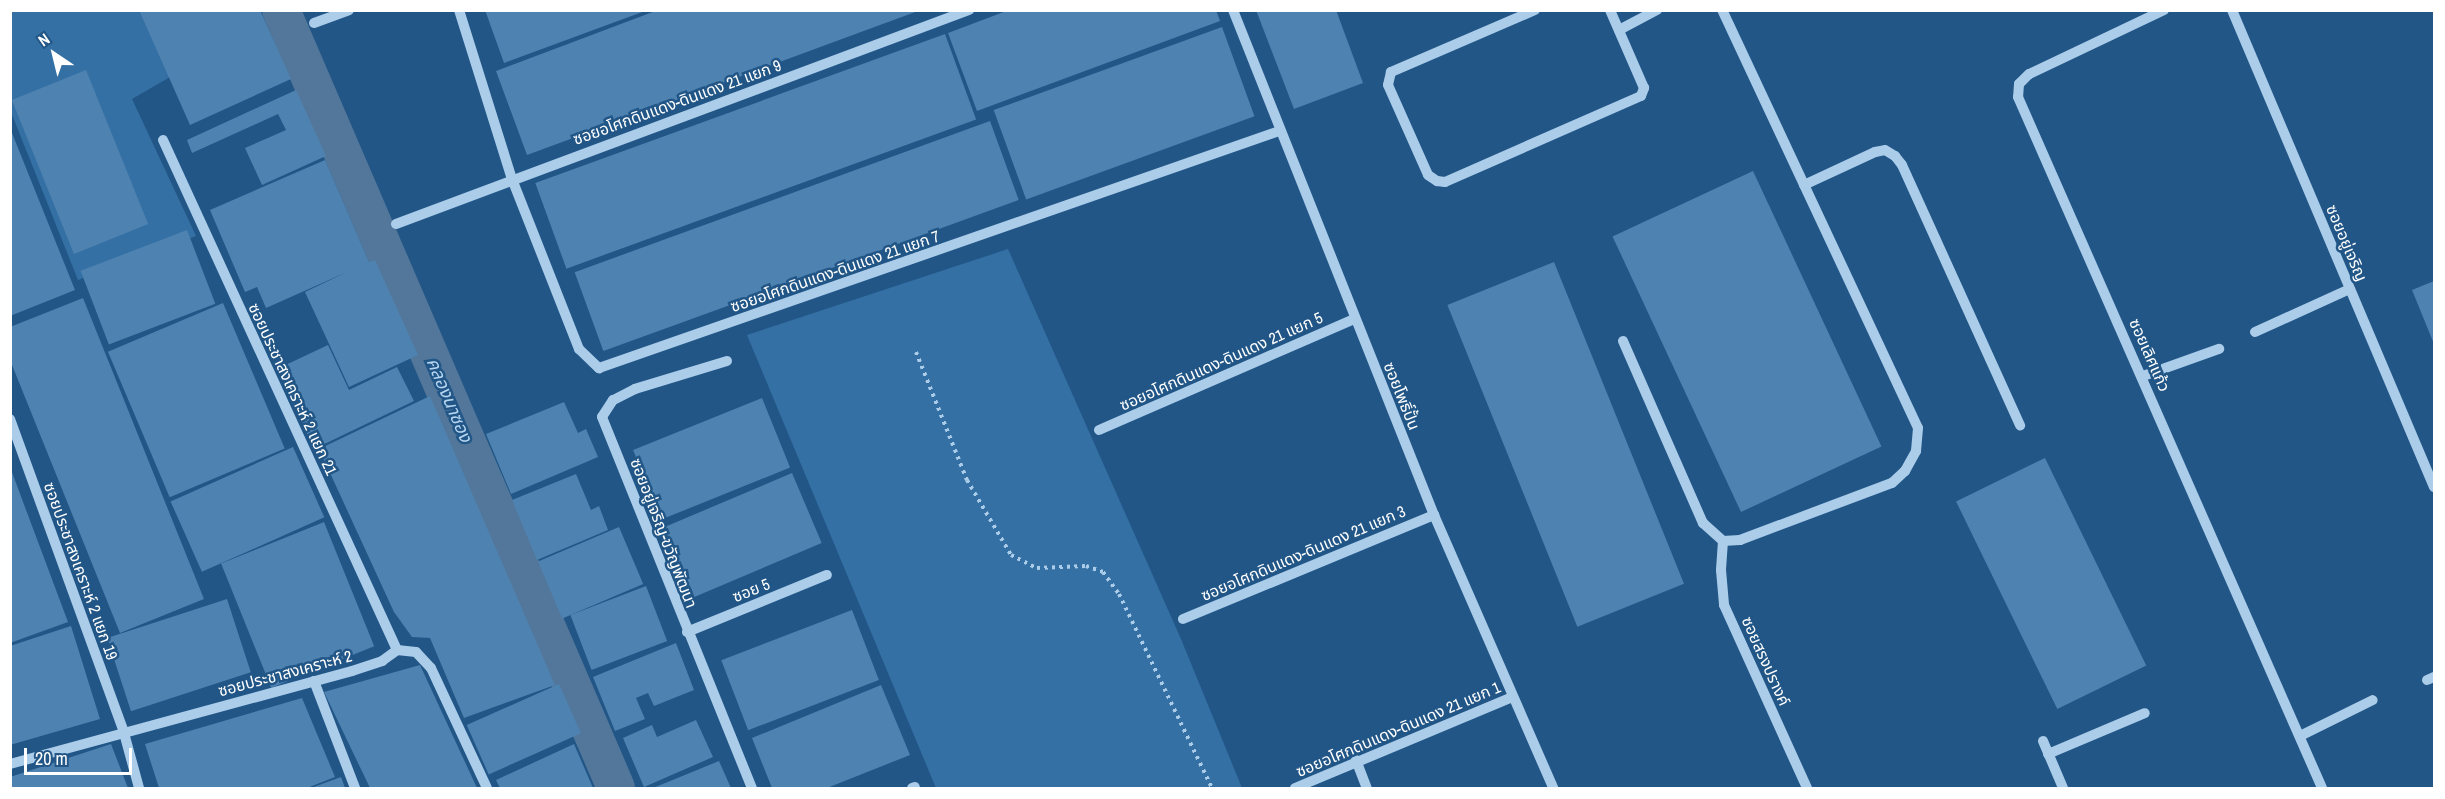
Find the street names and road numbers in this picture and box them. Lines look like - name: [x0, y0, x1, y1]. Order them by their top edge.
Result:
- street label: ซอยอโศกดินแดง-ดินแดง 21 แยก 9: [570, 55, 784, 149]
- street label: ซอยอยู่เจริญ: [2322, 202, 2372, 284]
- street label: ซอยอโศกดินแดง-ดินแดง 21 แยก 7: [728, 226, 942, 316]
- street label: ซอยประชาสงเคราะห์ 2 แยก 21: [245, 300, 341, 478]
- street label: ซอยอโศกดินแดง-ดินแดง 21 แยก 5: [1117, 307, 1325, 415]
- street label: ซอยเลิศแก้ว: [2125, 316, 2175, 394]
- street label: ซอยโพธิ์ปั้น: [1380, 359, 1424, 433]
- street label: ซอยอยู่เจริญ-ขวัญพัฒนา: [627, 455, 701, 611]
- street label: ซอยประชาสงเคราะห์ 2 แยก 19: [40, 480, 122, 662]
- street label: ซอยอโศกดินแดง-ดินแดง 21 แยก 3: [1198, 501, 1408, 605]
- street label: ซอย 5: [730, 574, 772, 606]
- street label: ซอยสรงปรางค์: [1738, 613, 1794, 709]
- street label: ซอยประชาสงเคราะห์ 2: [216, 646, 354, 700]
- street label: ซอยอโศกดินแดง-ดินแดง 21 แยก 1: [1293, 677, 1503, 781]

